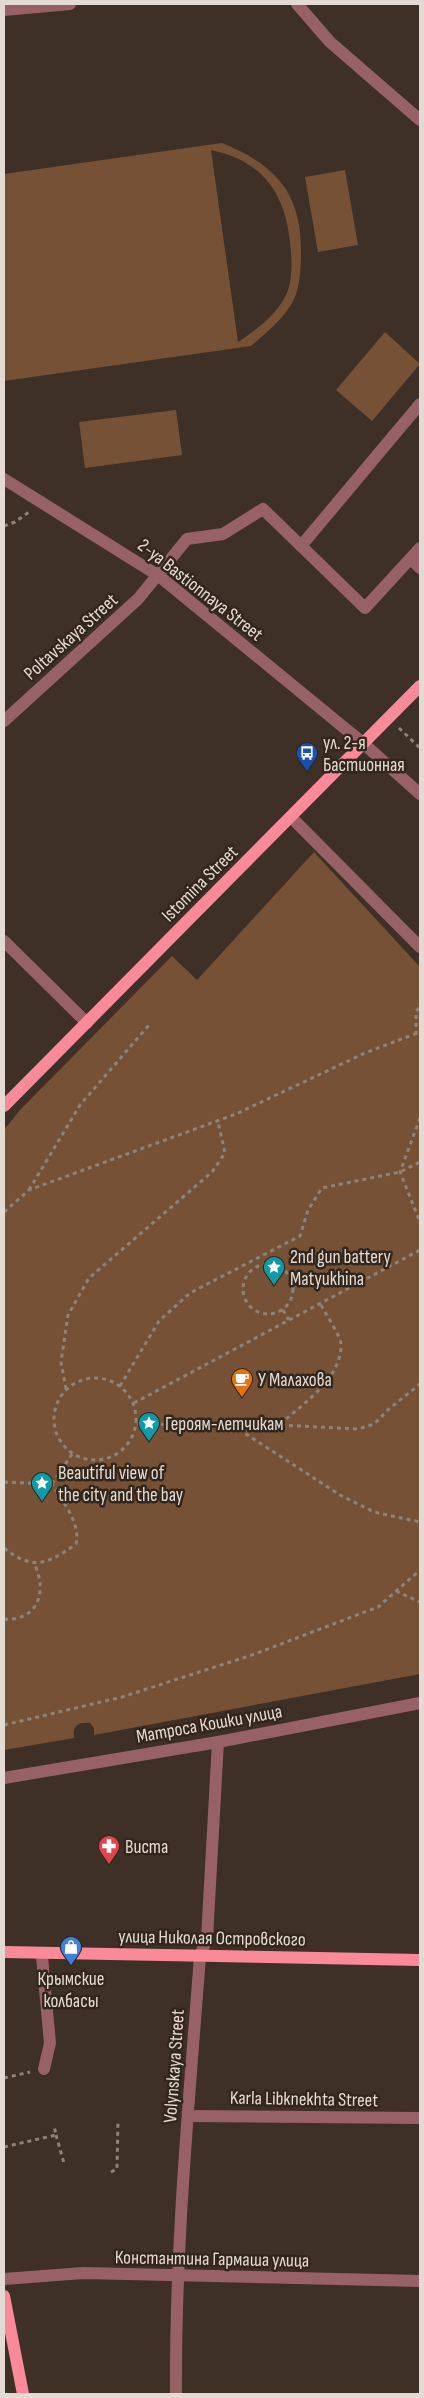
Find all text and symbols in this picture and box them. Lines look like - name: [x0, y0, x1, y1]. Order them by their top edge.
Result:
- street label: 2-ya Bastionnaya Street: [133, 534, 268, 646]
- street label: Poltavskaya Street: [19, 589, 123, 685]
- place label: ул. 2-я Бастионная: [323, 732, 405, 777]
- bus stop icon: ул. 2-я Бастионная: [295, 741, 319, 772]
- street label: Istomina Street: [157, 841, 243, 927]
- place label: 2nd gun battery Matyukhina: [290, 1246, 391, 1291]
- place icon: 2nd gun battery Matyukhina: [262, 1255, 286, 1286]
- cafe icon: У Малахова: [230, 1367, 254, 1398]
- place label: У Малахова: [258, 1369, 332, 1392]
- place icon: Героям-летчикам: [137, 1411, 161, 1442]
- place label: Героям-летчикам: [165, 1413, 284, 1436]
- place label: Beautiful view of the city and the bay: [58, 1462, 184, 1507]
- place icon: Beautiful view of the city and the bay: [30, 1471, 54, 1502]
- street label: Матроса Кошки улица: [135, 1700, 284, 1749]
- pharmacy icon: Виста: [97, 1834, 121, 1865]
- place label: Виста: [125, 1836, 168, 1859]
- street label: улица Николая Островского: [118, 1925, 306, 1952]
- shop icon: Крымские колбасы: [59, 1935, 83, 1966]
- place label: Крымские колбасы: [38, 1968, 104, 2013]
- street label: Volynskaya Street: [159, 2008, 190, 2124]
- street label: Karla Libknekhta Street: [230, 2087, 378, 2112]
- street label: Константина Гармаша улица: [115, 2246, 309, 2273]

